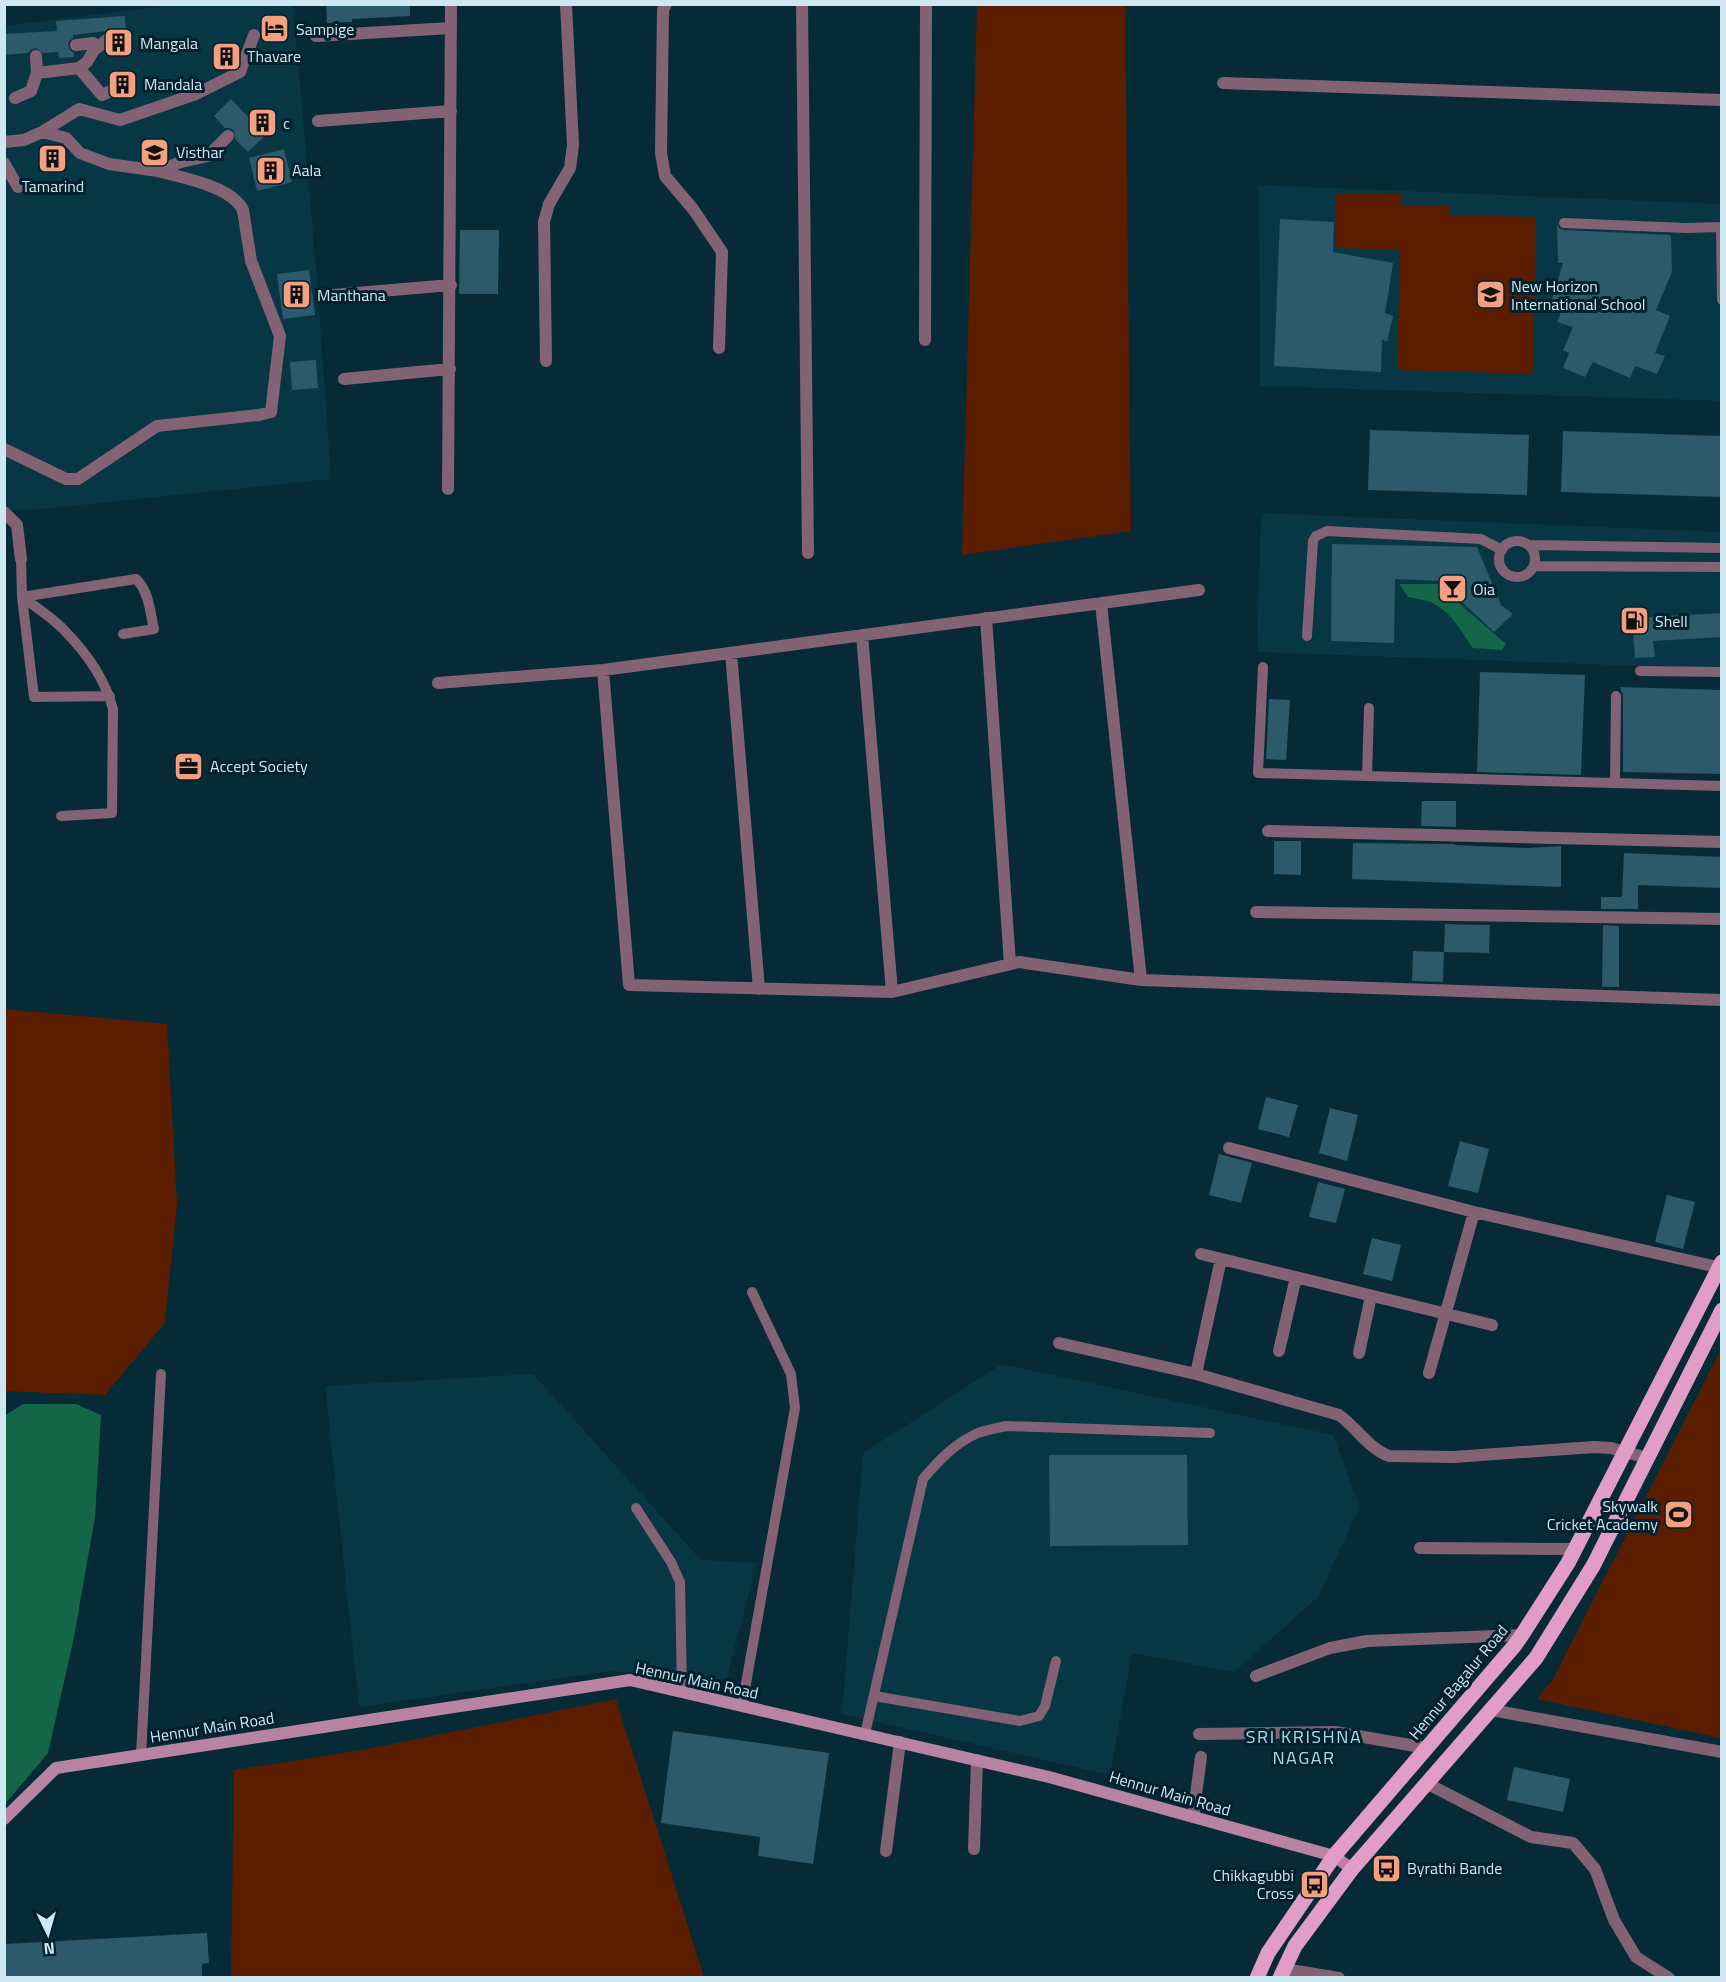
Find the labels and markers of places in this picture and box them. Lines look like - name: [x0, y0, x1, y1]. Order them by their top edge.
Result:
- hotel icon: Sampige: [259, 13, 291, 45]
- place label: Sampige: [296, 17, 354, 41]
- building icon: Mangala: [103, 27, 135, 59]
- place label: Mangala: [140, 31, 198, 55]
- building icon: Thavare: [210, 40, 242, 72]
- place label: Thavare: [247, 44, 301, 68]
- building icon: Mandala: [107, 68, 139, 100]
- place label: Mandala: [144, 72, 202, 96]
- building icon: c: [246, 107, 278, 139]
- place label: c: [283, 111, 290, 135]
- school or university icon: Visthar: [139, 136, 171, 168]
- place label: Visthar: [176, 140, 224, 164]
- building icon: Tamarind: [37, 142, 69, 174]
- building icon: Aala: [255, 154, 287, 186]
- place label: Aala: [292, 158, 321, 182]
- place label: Tamarind: [22, 174, 84, 198]
- place label: New Horizon International School: [1511, 274, 1646, 316]
- building icon: Manthana: [280, 279, 312, 311]
- school or university icon: New Horizon International School: [1474, 279, 1506, 311]
- place label: Manthana: [317, 283, 386, 307]
- bar icon: Oia: [1436, 573, 1468, 605]
- place label: Oia: [1473, 577, 1495, 601]
- fuel station icon: Shell: [1618, 605, 1650, 637]
- place label: Shell: [1655, 609, 1688, 633]
- office icon: Accept Society: [173, 750, 205, 782]
- place label: Accept Society: [210, 754, 308, 778]
- place label: Skywalk Cricket Academy: [1547, 1494, 1658, 1536]
- sports icon: Skywalk Cricket Academy: [1663, 1499, 1695, 1531]
- bus stop icon: Byrathi Bande: [1370, 1852, 1402, 1884]
- place label: Byrathi Bande: [1407, 1856, 1502, 1880]
- place label: Chikkagubbi Cross: [1213, 1863, 1294, 1905]
- bus stop icon: Chikkagubbi Cross: [1299, 1868, 1331, 1900]

